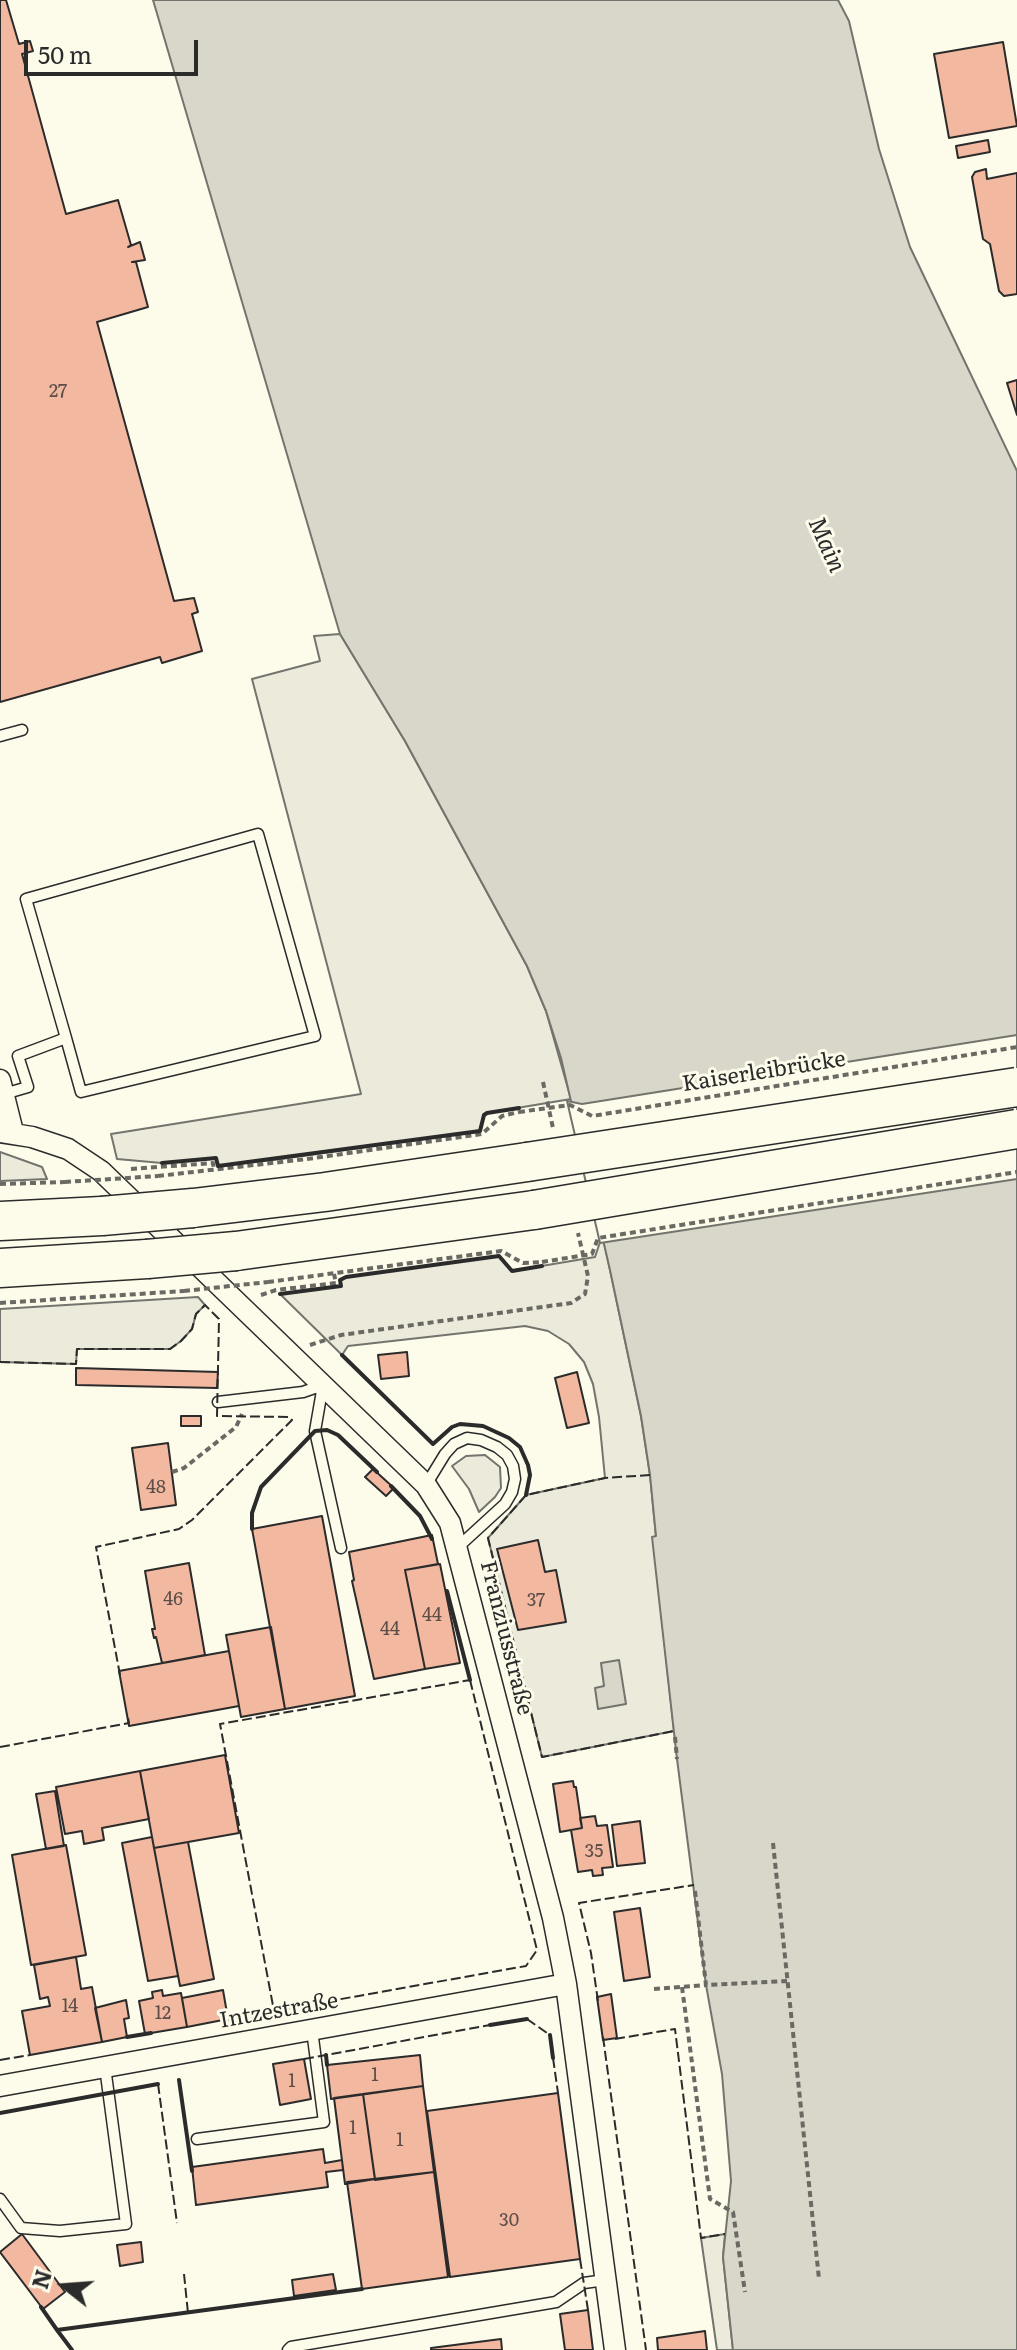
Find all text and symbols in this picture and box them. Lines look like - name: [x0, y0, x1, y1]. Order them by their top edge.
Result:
- scale bar: [28, 24, 202, 74]
- text: 50 m: [38, 36, 92, 71]
- house number: 27: [49, 381, 67, 403]
- water label: Main: [801, 513, 851, 577]
- street label: Kaiserleibrücke: [680, 1046, 848, 1098]
- house number: 48: [146, 1477, 166, 1499]
- street label: Franziusstraße: [474, 1558, 538, 1718]
- house number: 46: [163, 1589, 183, 1611]
- house number: 37: [527, 1590, 545, 1612]
- house number: 44: [422, 1605, 442, 1627]
- house number: 44: [380, 1619, 400, 1641]
- house number: 35: [585, 1841, 603, 1863]
- street label: Intzestraße: [217, 1988, 341, 2034]
- house number: 14: [62, 1996, 78, 2018]
- house number: 12: [155, 2003, 171, 2025]
- house number: 1: [371, 2065, 379, 2087]
- house number: 1: [288, 2071, 296, 2093]
- house number: 1: [349, 2118, 357, 2140]
- house number: 1: [396, 2130, 404, 2152]
- house number: 30: [499, 2210, 519, 2232]
- north arrow: [24, 2246, 104, 2326]
- text: N: [22, 2265, 59, 2292]

